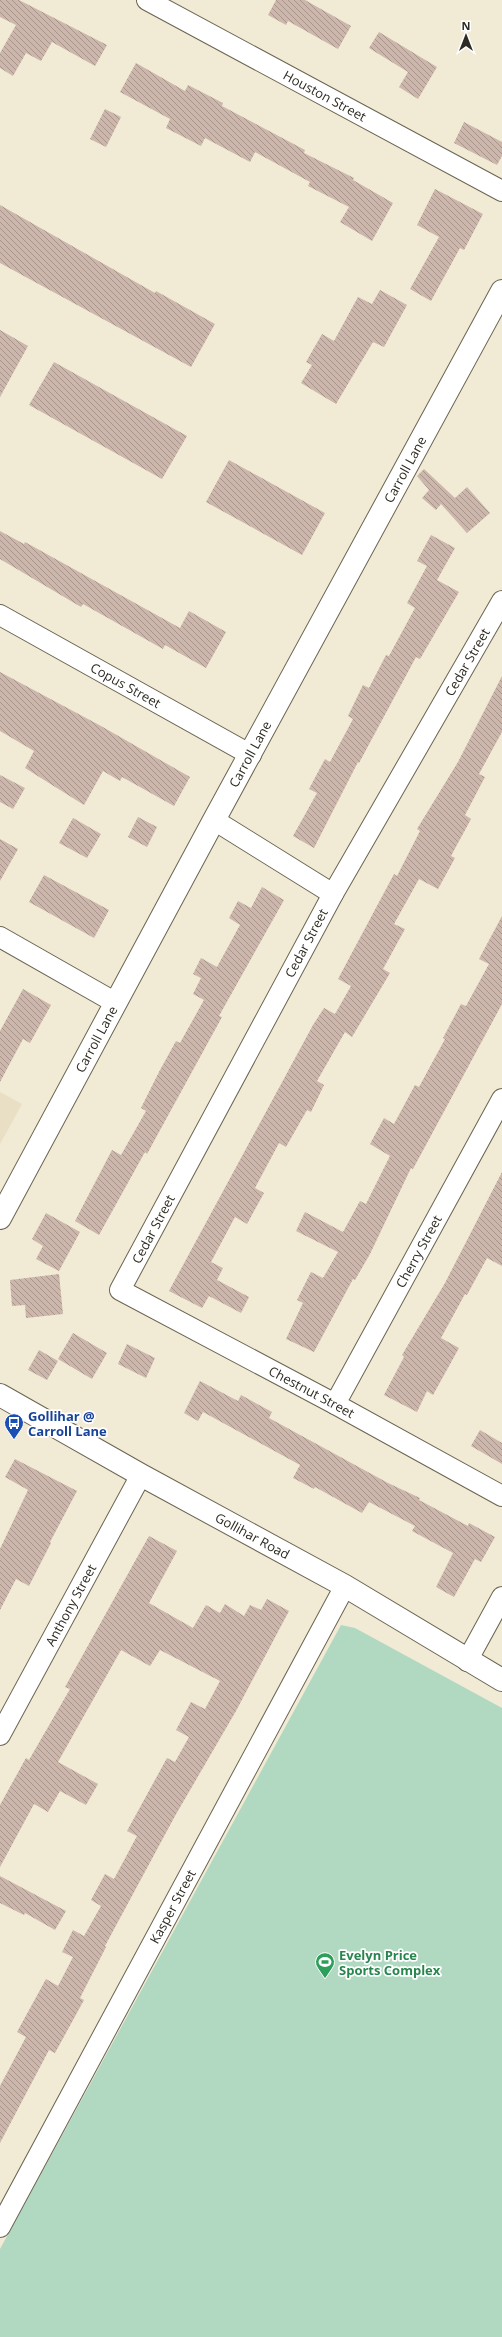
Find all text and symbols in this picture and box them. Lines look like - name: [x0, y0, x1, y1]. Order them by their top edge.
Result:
- north arrow: [446, 16, 486, 56]
- text: N: [462, 18, 470, 33]
- street label: Houston Street: [280, 66, 370, 126]
- street label: Carroll Lane: [379, 433, 430, 506]
- street label: Cedar Street: [440, 624, 494, 699]
- street label: Copus Street: [87, 658, 164, 712]
- street label: Carroll Lane: [225, 718, 275, 790]
- street label: Cedar Street: [280, 905, 332, 981]
- street label: Carroll Lane: [71, 1003, 121, 1076]
- street label: Cedar Street: [127, 1191, 179, 1267]
- street label: Cherry Street: [391, 1211, 446, 1291]
- street label: Chestnut Street: [266, 1362, 358, 1422]
- place label: Gollihar @ Carroll Lane: [28, 1407, 107, 1440]
- bus stop icon: Gollihar @ Carroll Lane: [3, 1412, 25, 1440]
- street label: Gollihar Road: [212, 1508, 293, 1563]
- street label: Anthony Street: [41, 1560, 100, 1649]
- street label: Kasper Street: [145, 1866, 200, 1947]
- place label: Evelyn Price Sports Complex: [339, 1946, 441, 1979]
- sports icon: Evelyn Price Sports Complex: [314, 1951, 336, 1979]

